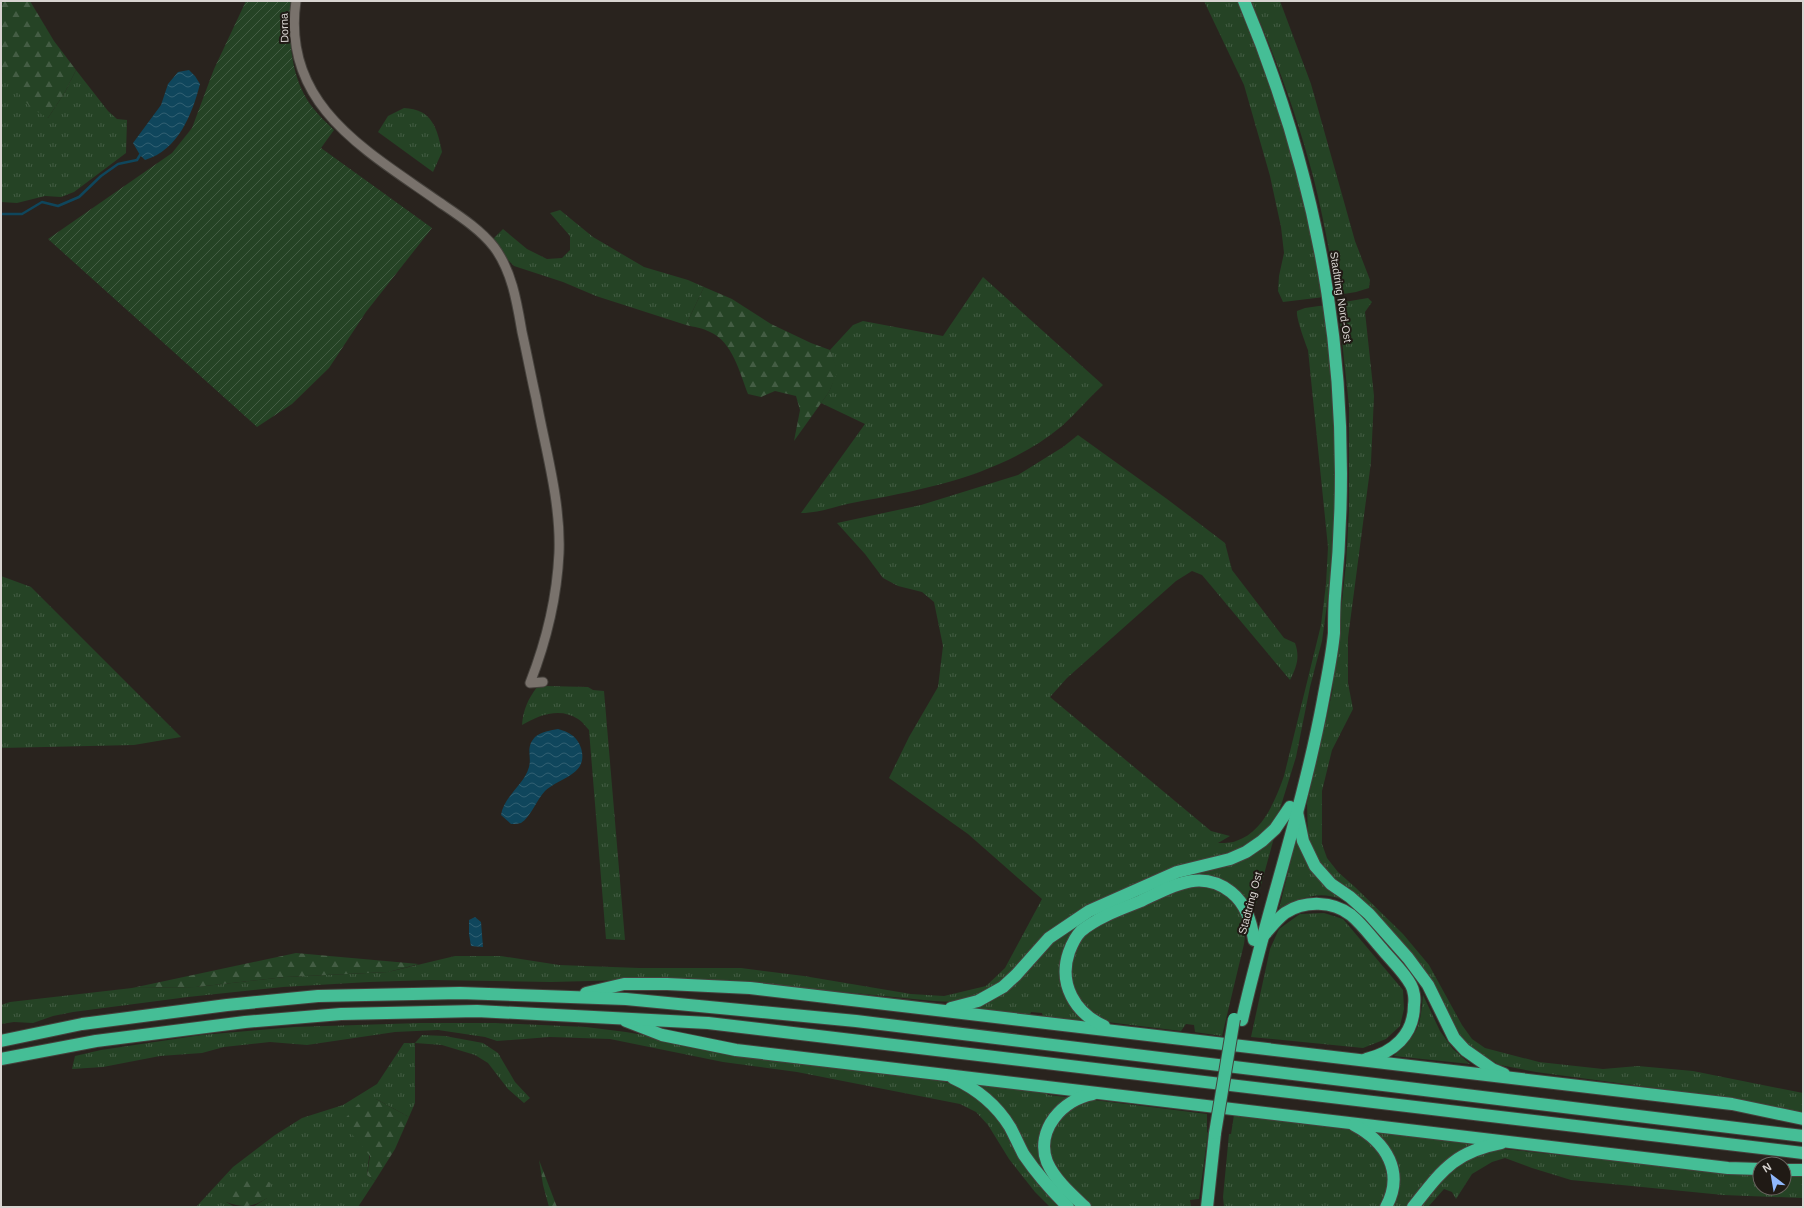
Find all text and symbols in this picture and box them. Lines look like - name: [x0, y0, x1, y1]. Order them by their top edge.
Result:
- street label: Dorna: [277, 12, 291, 43]
- street label: Stadtring Nord-Ost: [1328, 251, 1354, 343]
- street label: Stadtring Ost: [1236, 870, 1264, 936]
- north arrow: [1752, 1156, 1792, 1196]
- text: N: [1760, 1160, 1773, 1175]

